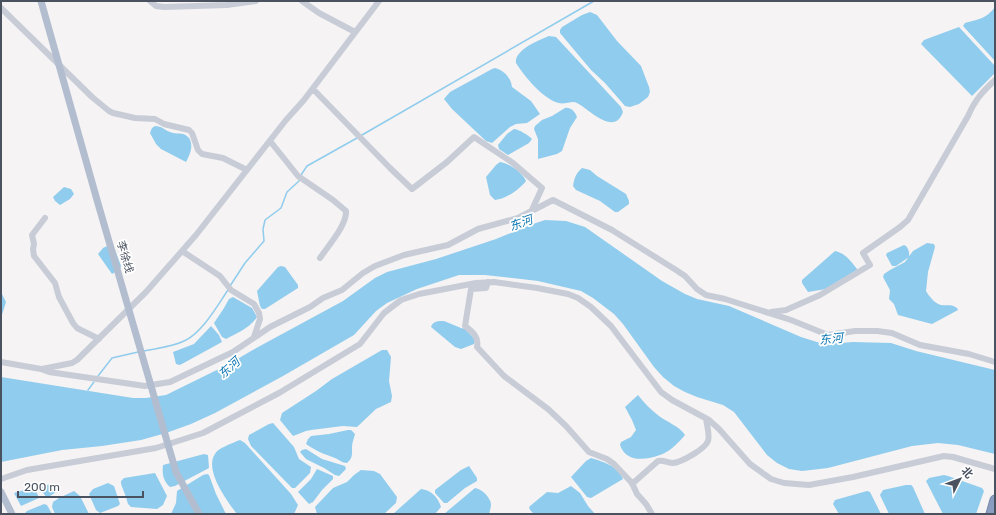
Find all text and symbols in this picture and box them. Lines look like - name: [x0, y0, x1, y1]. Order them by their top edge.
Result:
- water label: 东河: [507, 212, 537, 234]
- street label: 李徐线: [114, 239, 136, 275]
- water label: 东河: [818, 331, 846, 347]
- water label: 东河: [215, 353, 244, 381]
- north arrow: [940, 459, 980, 499]
- text: 北: [959, 464, 976, 481]
- scale bar: [18, 473, 143, 499]
- text: 200 m: [24, 480, 60, 494]

